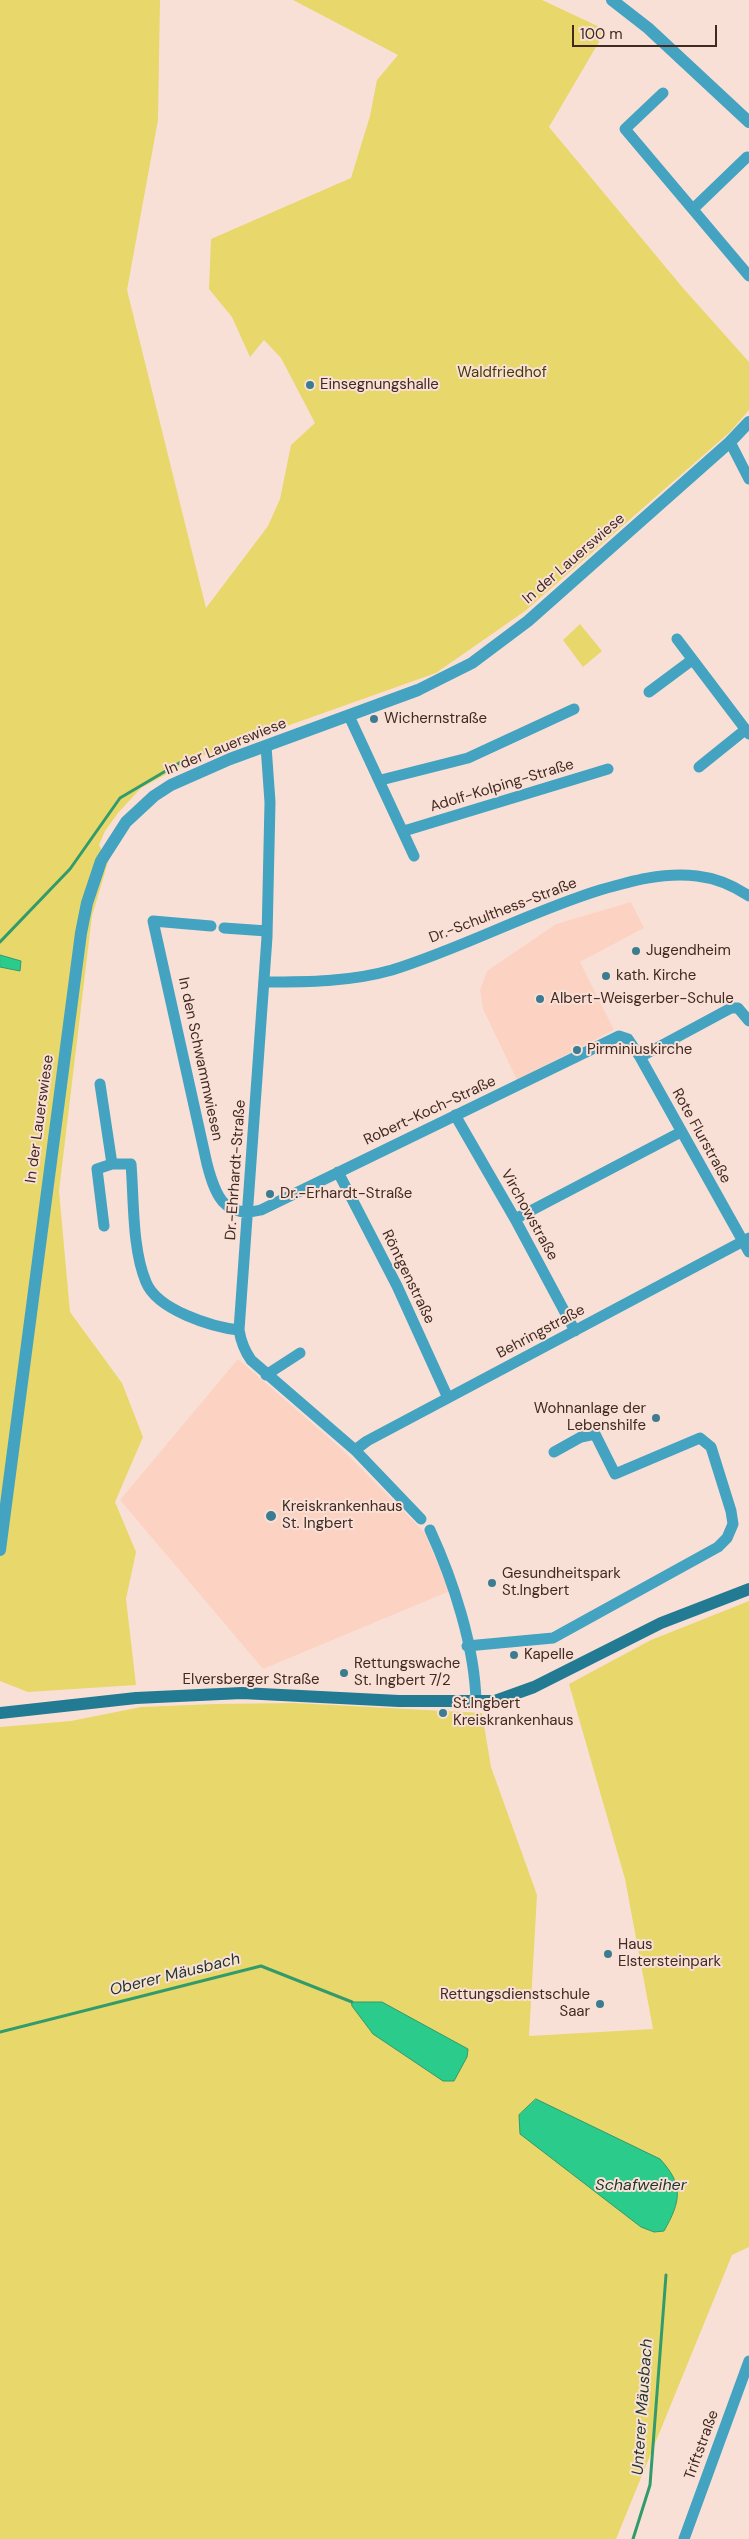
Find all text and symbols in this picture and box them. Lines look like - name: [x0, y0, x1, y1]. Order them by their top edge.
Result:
- scale bar: [574, 15, 719, 47]
- text: 100 m: [580, 24, 623, 44]
- park label: Waldfriedhof: [457, 364, 547, 382]
- place label: Einsegnungshalle: [320, 376, 439, 394]
- marker: Einsegnungshalle: [304, 379, 316, 391]
- street label: In der Lauerswiese: [519, 510, 629, 608]
- place label: Wichernstraße: [384, 710, 487, 728]
- marker: Wichernstraße: [368, 713, 380, 725]
- street label: In der Lauerswiese: [163, 714, 289, 780]
- street label: Adolf-Kolping-Straße: [428, 756, 576, 816]
- street label: Dr.-Schulthess-Straße: [427, 874, 579, 948]
- place label: Jugendheim: [646, 942, 731, 960]
- marker: Jugendheim: [630, 945, 642, 957]
- place label: kath. Kirche: [616, 967, 696, 985]
- marker: kath. Kirche: [600, 970, 612, 982]
- street label: In den Schwammwiesen: [174, 976, 226, 1142]
- place label: Albert-Weisgerber-Schule: [550, 990, 734, 1008]
- marker: Albert-Weisgerber-Schule: [534, 993, 546, 1005]
- place label: Pirminiuskirche: [587, 1041, 692, 1059]
- marker: Pirminiuskirche: [571, 1044, 583, 1056]
- street label: In der Lauerswiese: [22, 1054, 58, 1184]
- street label: Robert-Koch-Straße: [361, 1072, 499, 1150]
- street label: Rote Flurstraße: [667, 1085, 735, 1187]
- street label: Dr.-Ehrhardt-Straße: [222, 1099, 250, 1241]
- street label: Virchowstraße: [497, 1166, 561, 1264]
- place label: Dr.-Erhardt-Straße: [280, 1185, 412, 1203]
- marker: Dr.-Erhardt-Straße: [264, 1188, 276, 1200]
- street label: Röntgenstraße: [378, 1227, 438, 1327]
- street label: Behringstraße: [494, 1301, 588, 1363]
- place label: Wohnanlage der Lebenshilfe: [534, 1400, 646, 1435]
- marker: Wohnanlage der Lebenshilfe: [650, 1412, 662, 1424]
- place label: Kreiskrankenhaus St. Ingbert: [282, 1498, 403, 1533]
- marker: Kreiskrankenhaus St. Ingbert: [264, 1509, 278, 1523]
- place label: Gesundheitspark St.Ingbert: [502, 1565, 621, 1600]
- marker: Gesundheitspark St.Ingbert: [486, 1577, 498, 1589]
- place label: Kapelle: [524, 1646, 574, 1664]
- marker: Kapelle: [508, 1649, 520, 1661]
- place label: Rettungswache St. Ingbert 7/2: [354, 1655, 460, 1690]
- marker: Rettungswache St. Ingbert 7/2: [338, 1667, 350, 1679]
- street label: Elversberger Straße: [183, 1671, 319, 1689]
- place label: St.Ingbert Kreiskrankenhaus: [453, 1695, 574, 1730]
- marker: St.Ingbert Kreiskrankenhaus: [437, 1707, 449, 1719]
- place label: Haus Elstersteinpark: [618, 1936, 721, 1971]
- marker: Haus Elstersteinpark: [602, 1948, 614, 1960]
- water label: Oberer Mäusbach: [108, 1950, 242, 2000]
- place label: Rettungsdienstschule Saar: [440, 1986, 590, 2021]
- marker: Rettungsdienstschule Saar: [594, 1998, 606, 2010]
- water label: Schafweiher: [595, 2176, 687, 2196]
- water label: Unterer Mäusbach: [629, 2338, 657, 2476]
- street label: Triftstraße: [681, 2408, 723, 2482]

